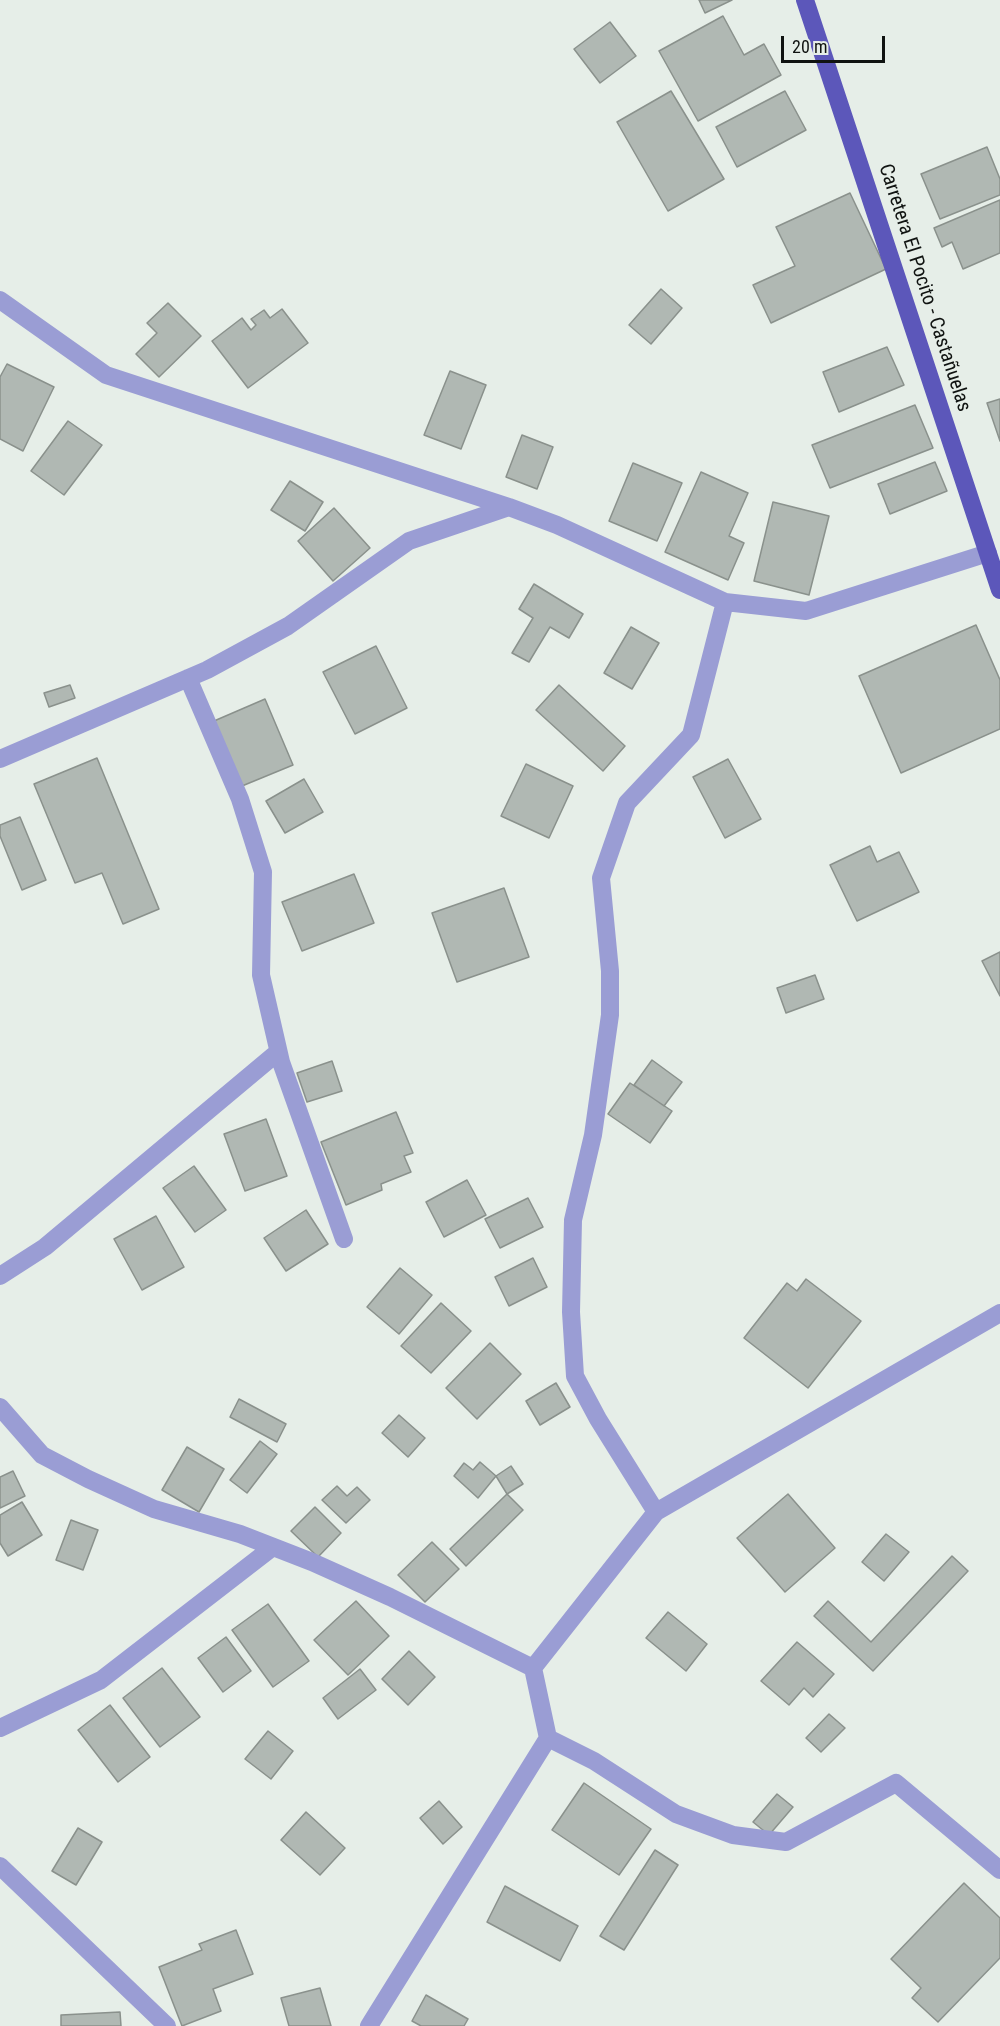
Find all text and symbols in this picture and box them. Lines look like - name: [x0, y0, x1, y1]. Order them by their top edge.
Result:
- scale bar: [784, 24, 888, 62]
- text: 20 m: [792, 36, 827, 57]
- street label: Carretera El Pocito - Castañuelas: [873, 161, 975, 415]

